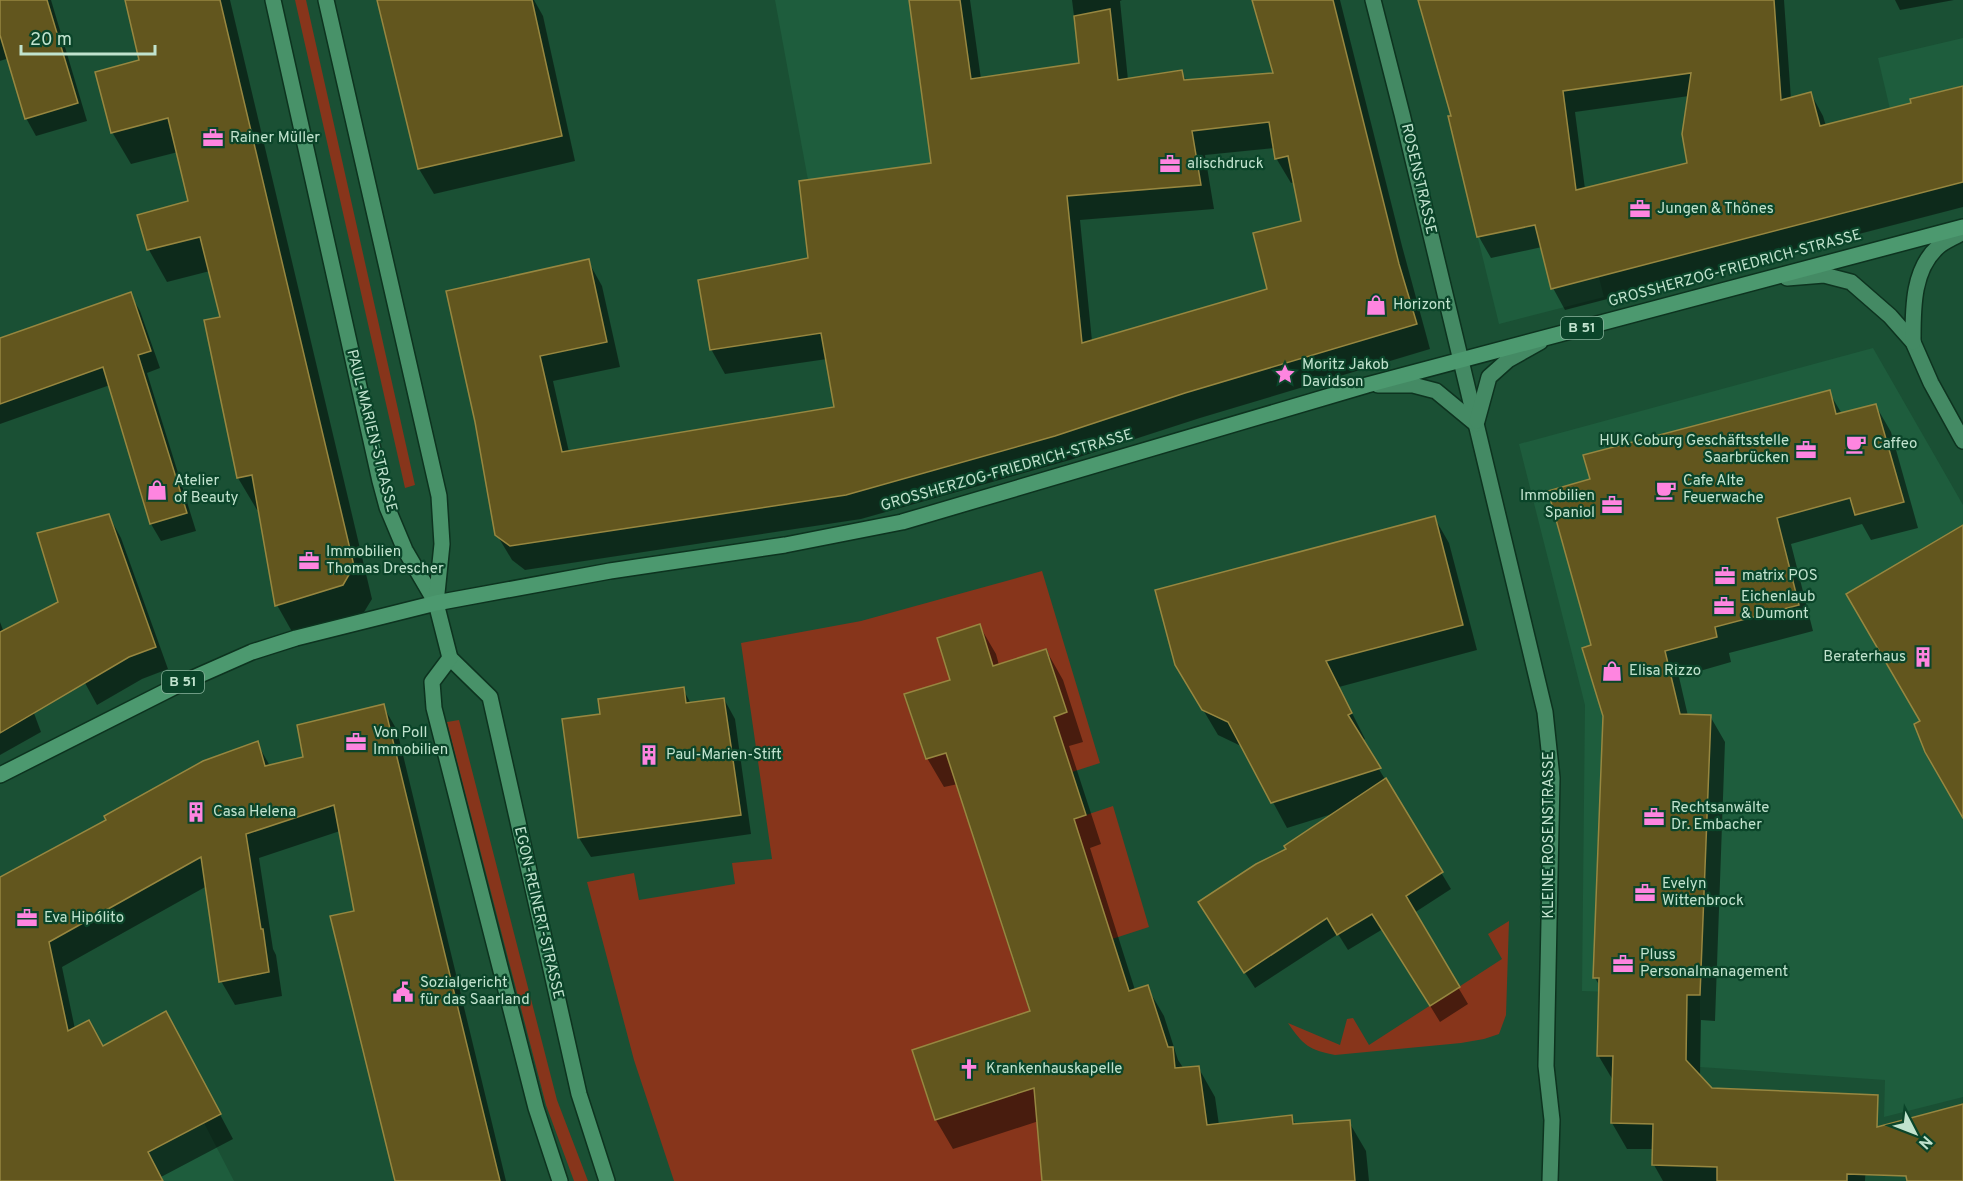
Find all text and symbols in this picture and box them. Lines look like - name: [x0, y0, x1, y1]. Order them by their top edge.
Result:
- scale bar: [21, 18, 154, 56]
- text: 20 m: [30, 29, 72, 52]
- street label: ROSENSTRASSE: [1396, 122, 1440, 236]
- office icon: Rainer Müller: [201, 126, 225, 150]
- place label: Rainer Müller: [230, 129, 320, 148]
- office icon: alischdruck: [1158, 152, 1182, 176]
- place label: alischdruck: [1187, 155, 1264, 174]
- office icon: Jungen & Thönes: [1628, 197, 1652, 221]
- place label: Jungen & Thönes: [1657, 200, 1774, 219]
- street label: GROSSHERZOG-FRIEDRICH-STRASSE: [1606, 226, 1864, 312]
- shop icon: Horizont: [1364, 293, 1388, 317]
- place label: Horizont: [1393, 296, 1451, 315]
- road number: B 51: [1561, 317, 1603, 339]
- street label: PAUL-MARIEN-STRASSE: [342, 348, 400, 514]
- place label: Moritz Jakob Davidson: [1302, 356, 1389, 392]
- place icon: Moritz Jakob Davidson: [1273, 362, 1297, 386]
- street label: GROSSHERZOG-FRIEDRICH-STRASSE: [879, 426, 1135, 516]
- place label: HUK Coburg Geschäftsstelle Saarbrücken: [1599, 432, 1789, 468]
- cafe icon: Caffeo: [1844, 432, 1868, 456]
- place label: Caffeo: [1873, 435, 1917, 454]
- office icon: HUK Coburg Geschäftsstelle Saarbrücken: [1794, 438, 1818, 462]
- place label: Atelier of Beauty: [174, 472, 238, 508]
- place label: Cafe Alte Feuerwache: [1683, 472, 1764, 508]
- shop icon: Atelier of Beauty: [145, 478, 169, 502]
- cafe icon: Cafe Alte Feuerwache: [1654, 478, 1678, 502]
- place label: Immobilien Spaniol: [1520, 487, 1595, 523]
- office icon: Immobilien Spaniol: [1600, 493, 1624, 517]
- place label: Immobilien Thomas Drescher: [326, 543, 444, 579]
- office icon: Immobilien Thomas Drescher: [297, 549, 321, 573]
- office icon: matrix POS: [1713, 564, 1737, 588]
- place label: matrix POS: [1742, 567, 1818, 586]
- place label: Eichenlaub & Dumont: [1741, 588, 1815, 624]
- office icon: Eichenlaub & Dumont: [1712, 594, 1736, 618]
- building icon: Beraterhaus: [1911, 645, 1935, 669]
- place label: Beraterhaus: [1823, 648, 1906, 667]
- shop icon: Elisa Rizzo: [1600, 659, 1624, 683]
- place label: Elisa Rizzo: [1629, 662, 1701, 681]
- road number: B 51: [162, 671, 204, 693]
- place label: Von Poll Immobilien: [373, 724, 448, 760]
- office icon: Von Poll Immobilien: [344, 730, 368, 754]
- building icon: Paul-Marien-Stift: [637, 743, 661, 767]
- place label: Paul-Marien-Stift: [666, 746, 782, 765]
- street label: KLEINE ROSENSTRASSE: [1540, 751, 1559, 919]
- place label: Rechtsanwälte Dr. Embacher: [1671, 799, 1769, 835]
- building icon: Casa Helena: [184, 800, 208, 824]
- place label: Casa Helena: [213, 803, 296, 822]
- office icon: Rechtsanwälte Dr. Embacher: [1642, 805, 1666, 829]
- street label: EGON-REINERT-STRASSE: [509, 825, 567, 1001]
- place label: Evelyn Wittenbrock: [1662, 875, 1744, 911]
- office icon: Evelyn Wittenbrock: [1633, 881, 1657, 905]
- office icon: Eva Hipólito: [15, 906, 39, 930]
- place label: Eva Hipólito: [44, 909, 124, 928]
- place label: Pluss Personalmanagement: [1640, 946, 1788, 982]
- office icon: Pluss Personalmanagement: [1611, 952, 1635, 976]
- place label: Sozialgericht für das Saarland: [420, 974, 530, 1010]
- public building icon: Sozialgericht für das Saarland: [391, 980, 415, 1004]
- church icon: Krankenhauskapelle: [957, 1057, 981, 1081]
- place label: Krankenhauskapelle: [986, 1060, 1122, 1079]
- north arrow: [1885, 1103, 1945, 1163]
- text: N: [1913, 1131, 1936, 1153]

